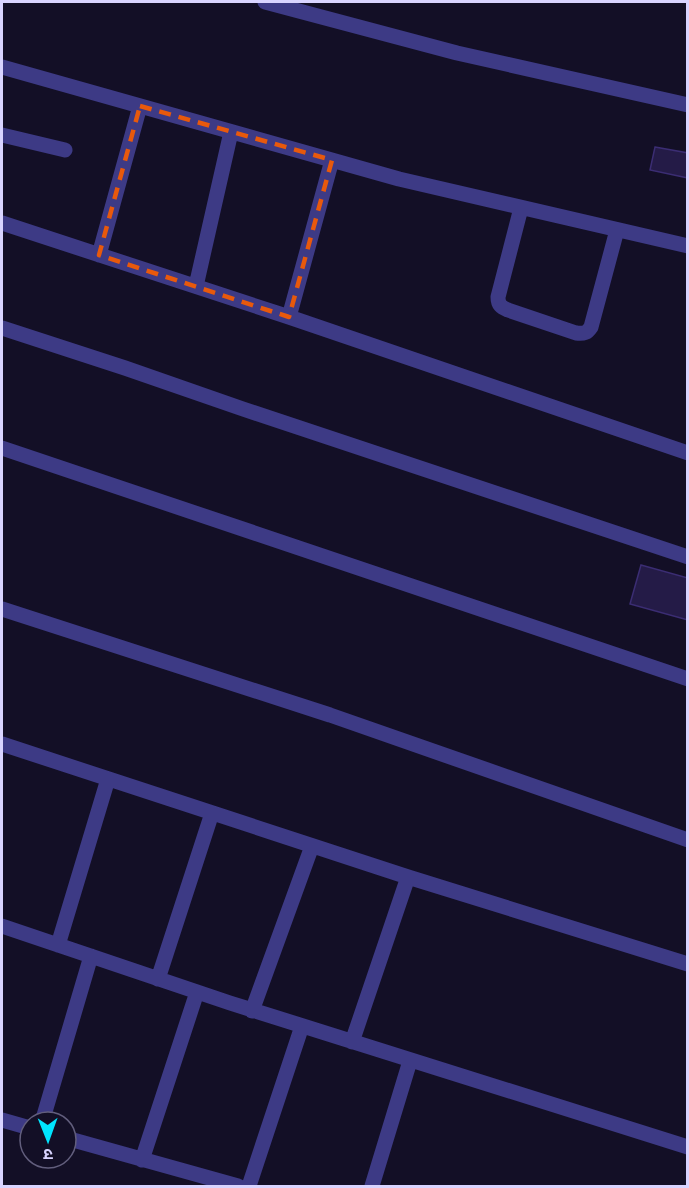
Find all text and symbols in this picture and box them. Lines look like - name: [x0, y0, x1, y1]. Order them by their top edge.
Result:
- north arrow: [18, 1110, 78, 1170]
- text: उ: [43, 1144, 53, 1163]

